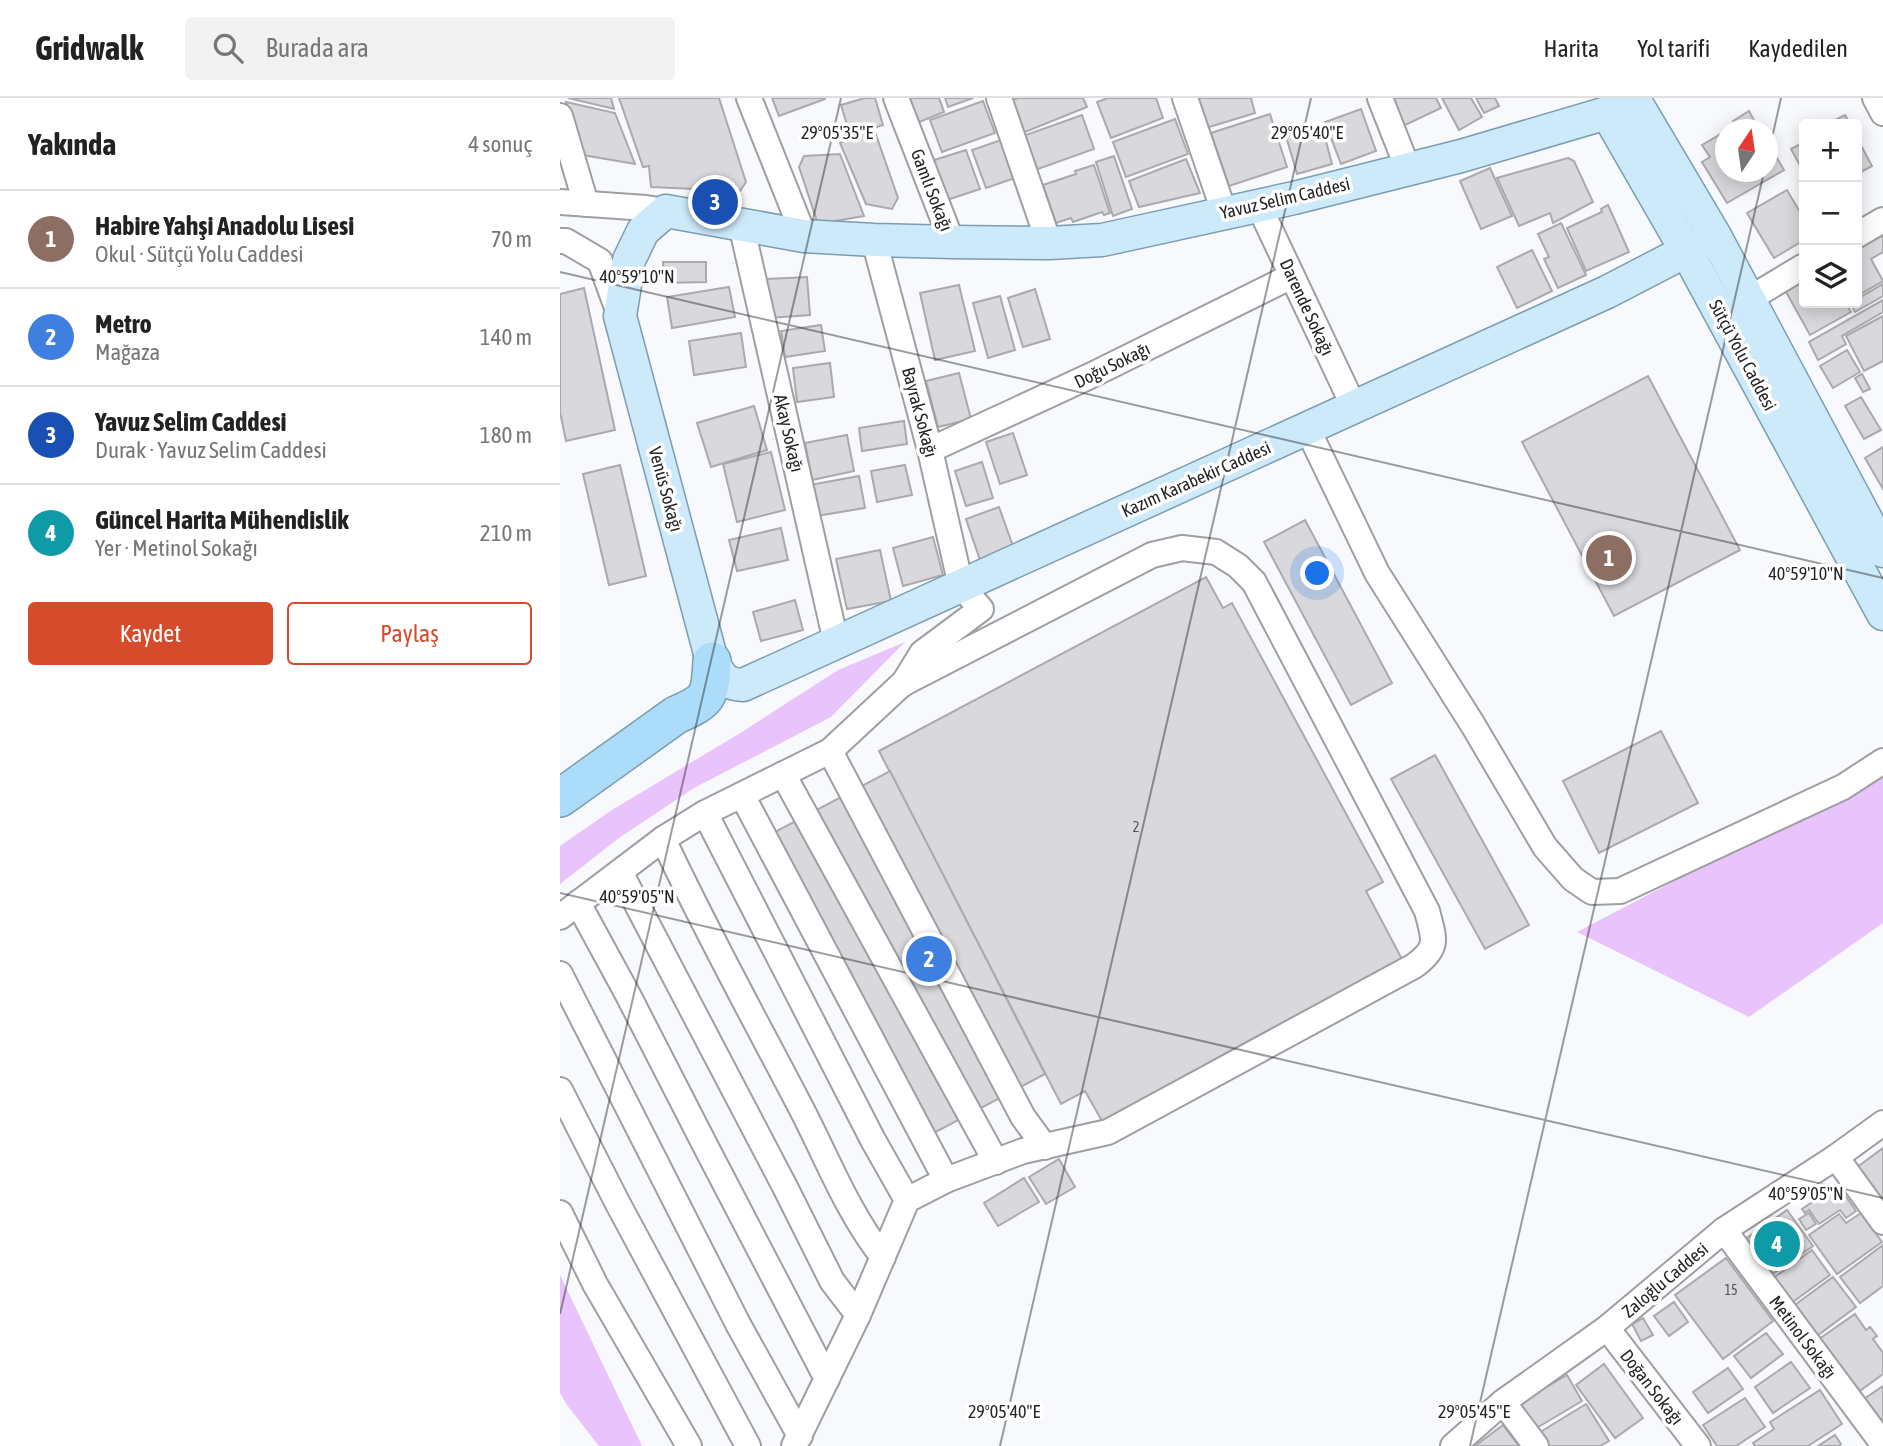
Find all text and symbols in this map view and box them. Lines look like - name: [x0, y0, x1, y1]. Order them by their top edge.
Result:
- search box: [185, 17, 675, 80]
- text: Gridwalk: [35, 29, 143, 67]
- icon: search: [209, 29, 247, 67]
- text: Burada ara: [265, 33, 369, 63]
- text: Harita: [1543, 35, 1599, 62]
- text: Yol tarifi: [1637, 35, 1710, 62]
- text: Kaydedilen: [1748, 35, 1848, 62]
- north arrow: [1715, 119, 1778, 182]
- map controls: [1799, 119, 1862, 308]
- button: +: [1799, 119, 1862, 182]
- text: 29°05'35"E: [801, 122, 873, 143]
- text: 29°05'40"E: [1271, 122, 1343, 143]
- text: Yakında: [28, 127, 116, 161]
- text: 4 sonuç: [468, 131, 532, 157]
- street label: Gamlı Sokağı: [907, 146, 957, 234]
- street label: Yavuz Selim Caddesi: [1218, 173, 1352, 223]
- pin: 3: [692, 176, 738, 228]
- button: −: [1799, 182, 1862, 245]
- text: Habire Yahşi Anadolu Lisesi: [95, 211, 354, 241]
- text: 1: [46, 226, 56, 252]
- text: 70 m: [491, 226, 532, 252]
- text: Okul · Sütçü Yolu Caddesi: [95, 241, 304, 267]
- button: layers: [1799, 245, 1862, 308]
- street label: Darende Sokağı: [1276, 255, 1338, 359]
- text: 40°59'10"N: [599, 266, 675, 287]
- street label: Sütçü Yolu Caddesi: [1705, 296, 1781, 414]
- text: Metro: [95, 309, 152, 339]
- text: 2: [46, 324, 56, 350]
- text: 140 m: [480, 324, 532, 350]
- street label: Doğu Sokağı: [1071, 338, 1153, 392]
- text: Mağaza: [95, 339, 160, 365]
- street label: Bayrak Sokağı: [898, 365, 942, 459]
- street label: Akay Sokağı: [770, 392, 808, 474]
- text: Yavuz Selim Caddesi: [95, 407, 287, 437]
- text: 3: [46, 422, 56, 448]
- text: 180 m: [480, 422, 532, 448]
- text: Durak · Yavuz Selim Caddesi: [95, 437, 327, 463]
- street label: Kazım Karabekir Caddesi: [1118, 437, 1274, 521]
- street label: Venüs Sokağı: [645, 444, 687, 534]
- text: Güncel Harita Mühendislik: [95, 505, 349, 535]
- text: 4: [46, 520, 56, 546]
- text: 210 m: [480, 520, 532, 546]
- pin: 1: [1586, 532, 1632, 584]
- text: Yer · Metinol Sokağı: [95, 535, 258, 561]
- your location: [1300, 556, 1334, 590]
- text: 40°59'10"N: [1768, 563, 1844, 584]
- button: Kaydet: [28, 602, 273, 665]
- button: Paylaş: [287, 602, 532, 665]
- house number: 2: [1133, 819, 1139, 835]
- text: 40°59'05"N: [599, 886, 675, 907]
- pin: 2: [906, 933, 952, 985]
- text: 40°59'05"N: [1768, 1183, 1844, 1204]
- pin: 4: [1754, 1218, 1800, 1270]
- street label: Zaloğlu Caddesi: [1618, 1238, 1712, 1322]
- house number: 15: [1724, 1282, 1738, 1298]
- street label: Metinol Sokağı: [1765, 1291, 1841, 1383]
- street label: Doğan Sokağı: [1616, 1345, 1688, 1429]
- text: 29°05'40"E: [968, 1401, 1040, 1422]
- text: 29°05'45"E: [1438, 1401, 1510, 1422]

